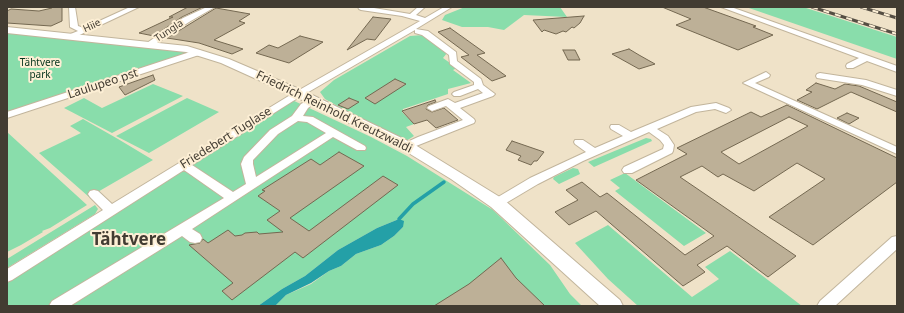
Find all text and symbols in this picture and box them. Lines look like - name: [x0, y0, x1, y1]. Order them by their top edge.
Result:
- street label: Hiie: [81, 17, 103, 35]
- street label: Tungla: [152, 17, 186, 45]
- park label: Tähtvere park: [20, 57, 60, 80]
- street label: Laulupeo pst: [66, 66, 140, 102]
- street label: Friedrich Reinhold Kreutzwaldi: [254, 68, 414, 156]
- street label: Friedebert Tuglase: [178, 104, 274, 172]
- district label: Tähtvere: [92, 230, 166, 250]

